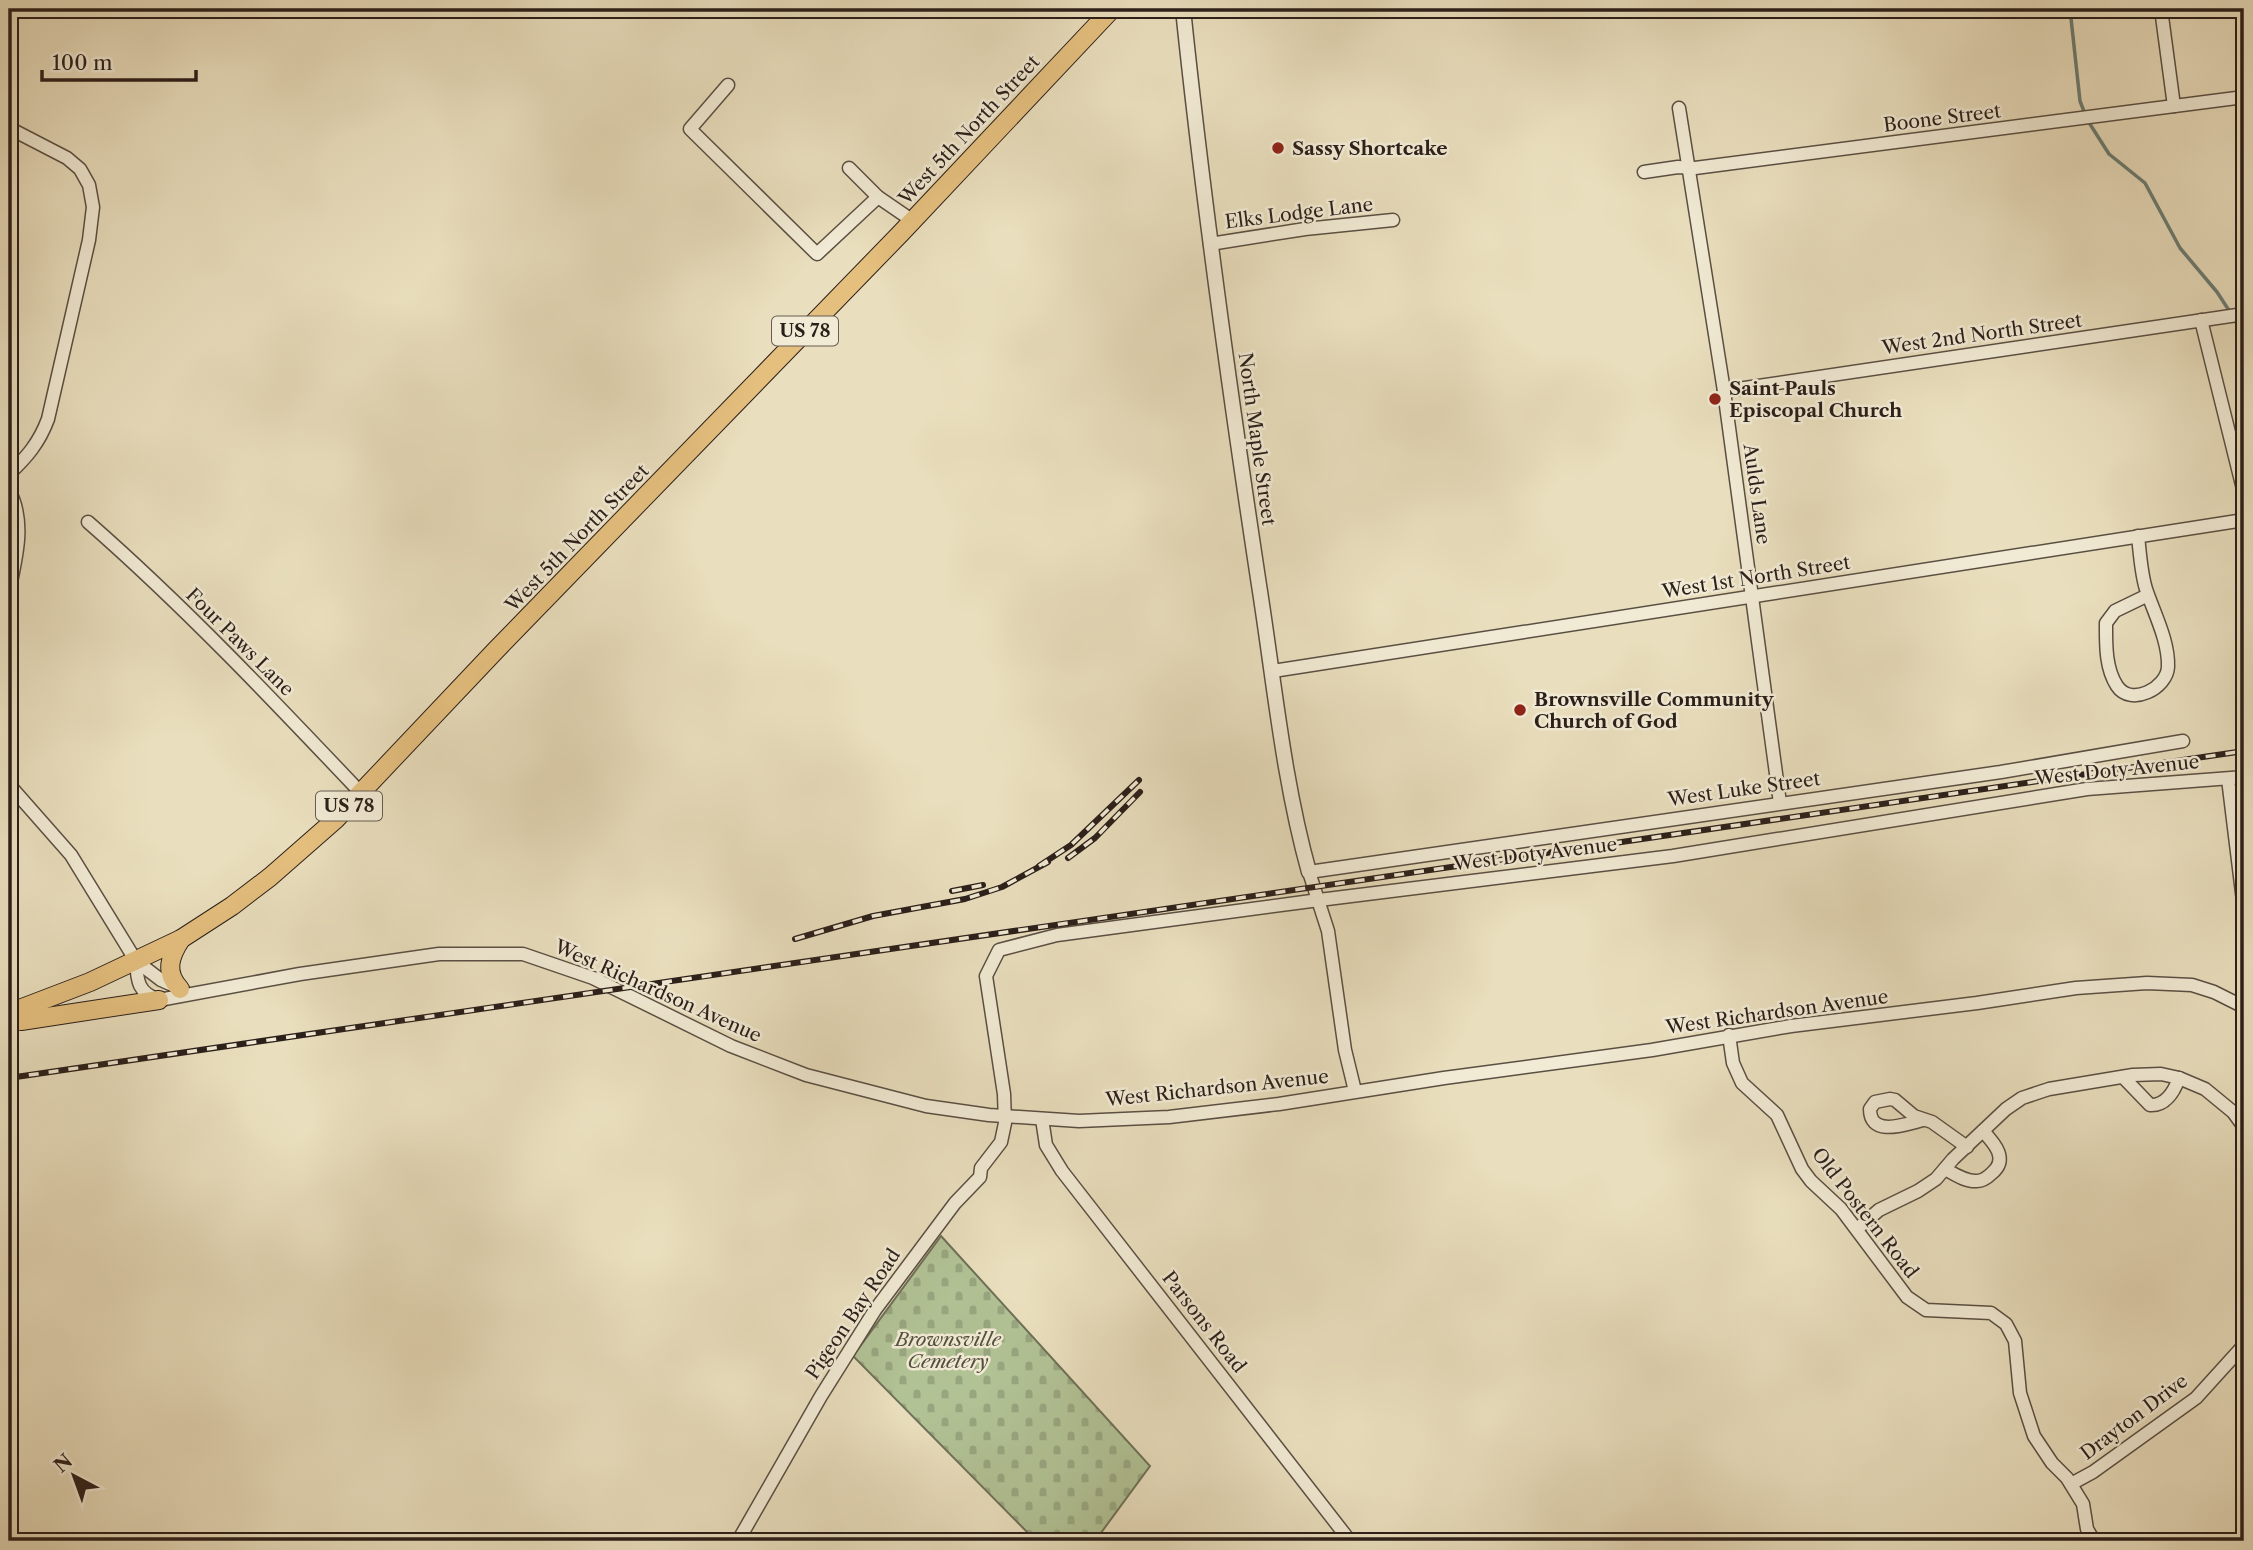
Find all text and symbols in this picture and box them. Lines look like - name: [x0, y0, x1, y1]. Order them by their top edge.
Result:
- scale bar: [42, 38, 196, 82]
- text: 100 m: [52, 50, 113, 75]
- street label: West 5th North Street: [893, 50, 1044, 210]
- street label: Boone Street: [1882, 99, 2002, 137]
- place label: Sassy Shortcake: [1292, 137, 1448, 160]
- marker: Sassy Shortcake: [1270, 140, 1286, 156]
- street label: Elks Lodge Lane: [1223, 192, 1375, 234]
- street label: West 2nd North Street: [1880, 309, 2084, 360]
- road number: US 78: [772, 316, 838, 346]
- street label: North Maple Street: [1233, 351, 1281, 527]
- place label: Saint Pauls Episcopal Church: [1729, 377, 1902, 422]
- marker: Saint Pauls Episcopal Church: [1707, 391, 1723, 407]
- street label: Aulds Lane: [1738, 441, 1775, 546]
- street label: West 5th North Street: [500, 459, 654, 617]
- street label: West 1st North Street: [1659, 551, 1852, 603]
- street label: Four Paws Lane: [181, 583, 299, 701]
- place label: Brownsville Community Church of God: [1534, 688, 1775, 733]
- marker: Brownsville Community Church of God: [1512, 702, 1528, 718]
- street label: West Doty Avenue: [2033, 750, 2200, 790]
- street label: West Luke Street: [1665, 767, 1822, 811]
- road number: US 78: [316, 792, 382, 820]
- street label: West Doty Avenue: [1451, 833, 1618, 876]
- street label: West Richardson Avenue: [550, 934, 765, 1047]
- street label: West Richardson Avenue: [1663, 985, 1890, 1039]
- street label: West Richardson Avenue: [1103, 1065, 1330, 1111]
- street label: Old Postern Road: [1807, 1143, 1923, 1283]
- street label: Pigeon Bay Road: [801, 1244, 905, 1384]
- street label: Parsons Road: [1157, 1267, 1251, 1378]
- park label: Brownsville Cemetery: [893, 1328, 1002, 1373]
- street label: Drayton Drive: [2076, 1369, 2192, 1465]
- north arrow: [38, 1442, 108, 1512]
- text: N: [49, 1449, 77, 1478]

